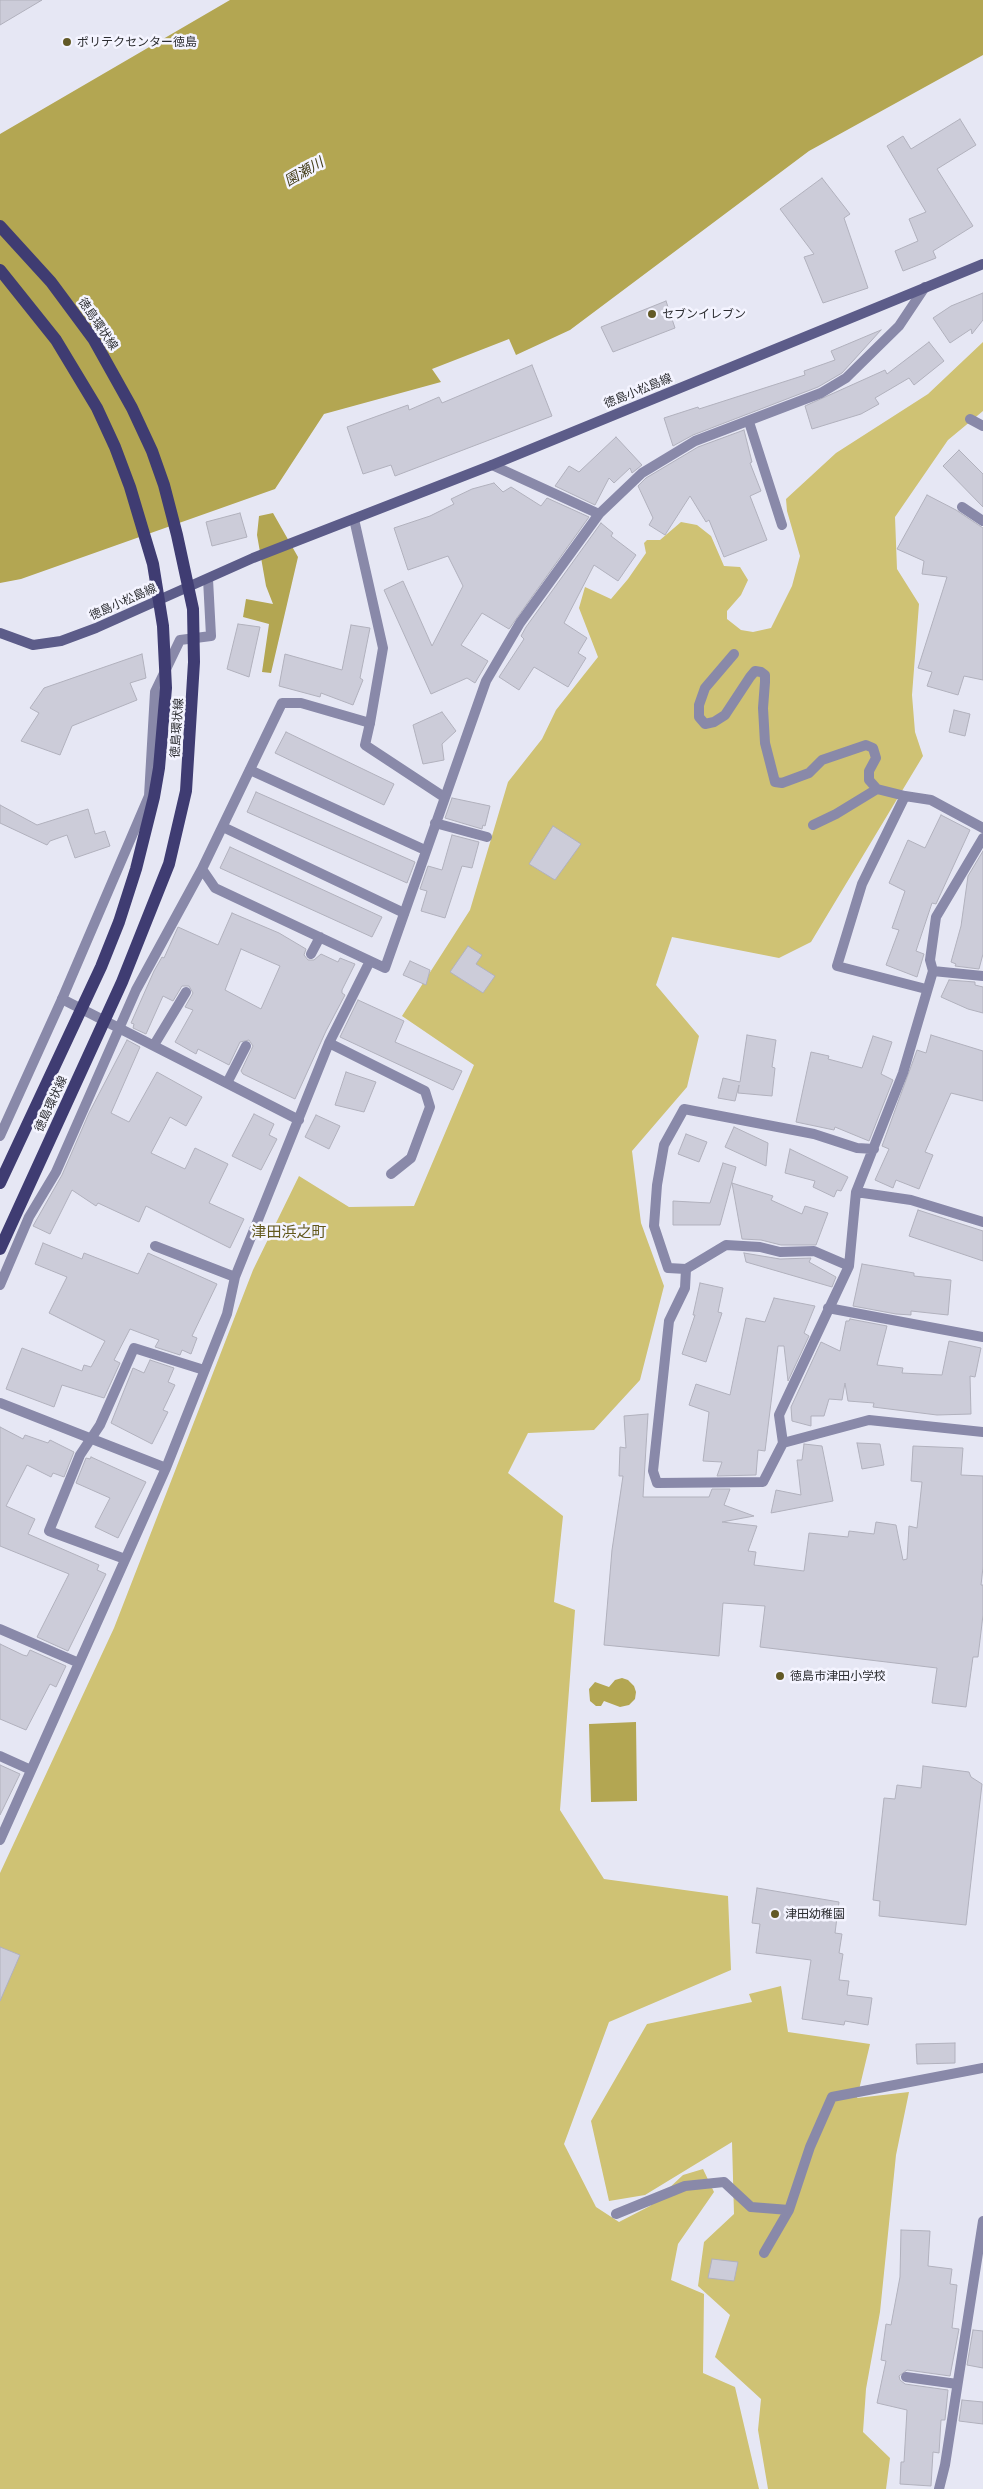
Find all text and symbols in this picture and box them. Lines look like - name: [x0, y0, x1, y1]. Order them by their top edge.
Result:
- place label: ポリテクセンター徳島: [77, 35, 197, 49]
- marker: ポリテクセンター徳島: [61, 36, 73, 48]
- water label: 園瀬川: [282, 154, 326, 190]
- street label: 徳島環状線: [75, 295, 121, 353]
- place label: セブンイレブン: [662, 307, 746, 321]
- marker: セブンイレブン: [646, 308, 658, 320]
- street label: 徳島小松島線: [602, 371, 674, 411]
- street label: 徳島小松島線: [87, 581, 159, 623]
- street label: 徳島環状線: [168, 698, 186, 758]
- street label: 徳島環状線: [32, 1074, 70, 1134]
- district label: 津田浜之町: [252, 1223, 326, 1241]
- place label: 徳島市津田小学校: [790, 1669, 886, 1683]
- marker: 徳島市津田小学校: [774, 1670, 786, 1682]
- place label: 津田幼稚園: [785, 1907, 845, 1921]
- marker: 津田幼稚園: [769, 1908, 781, 1920]

